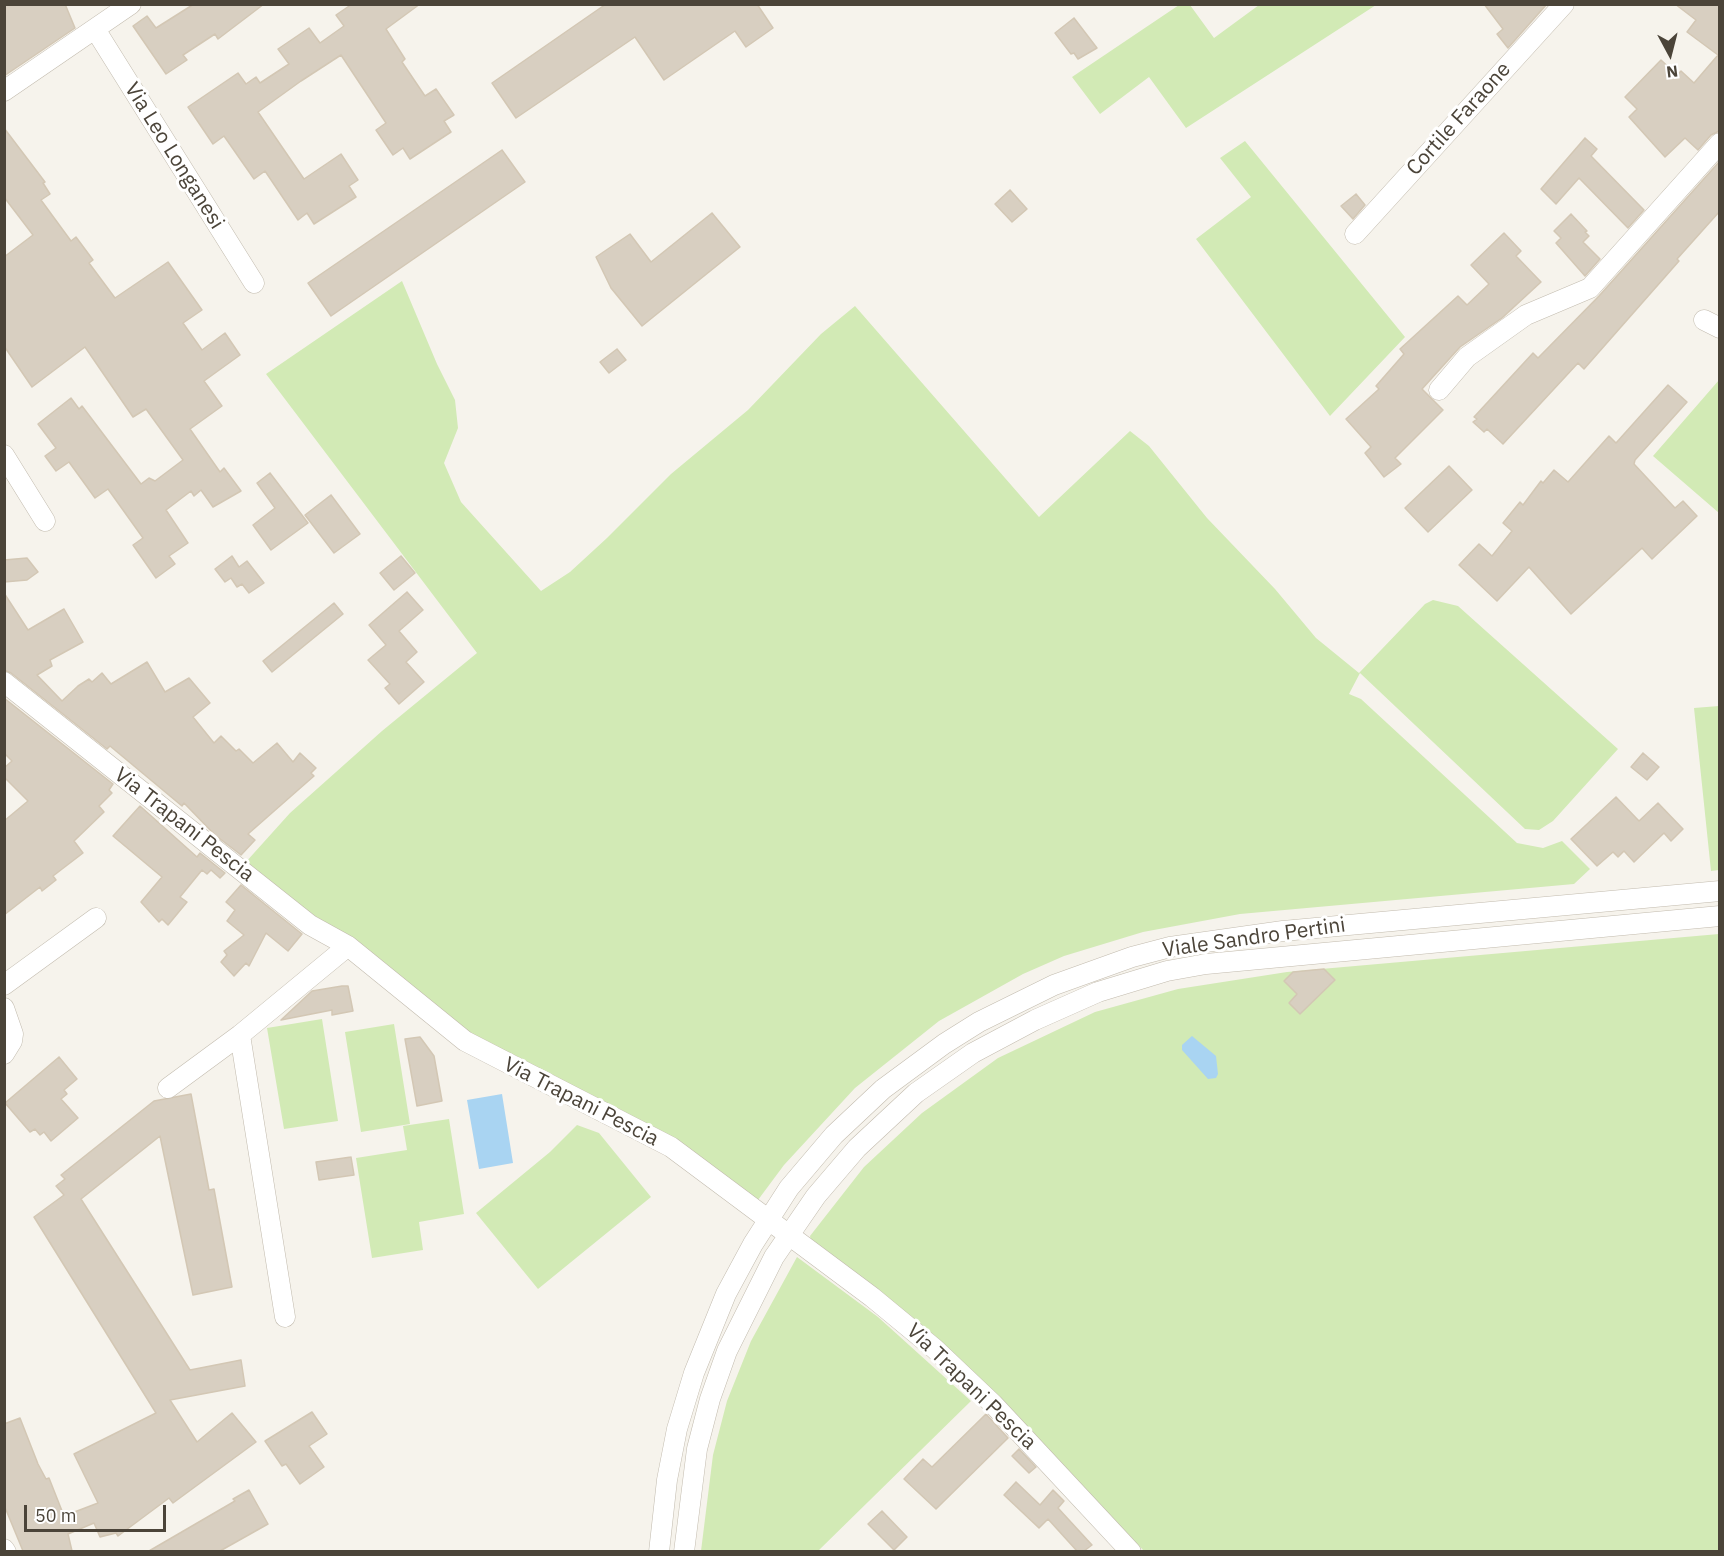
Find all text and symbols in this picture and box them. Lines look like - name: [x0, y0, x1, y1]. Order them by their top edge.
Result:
- north arrow: [1640, 24, 1700, 84]
- street label: Cortile Faraone: [1402, 57, 1516, 181]
- text: N: [1665, 61, 1679, 82]
- street label: Via Leo Longanesi: [119, 78, 229, 234]
- street label: Via Trapani Pescia: [109, 763, 259, 887]
- street label: Viale Sandro Pertini: [1161, 913, 1347, 963]
- street label: Via Trapani Pescia: [499, 1052, 663, 1152]
- street label: Via Trapani Pescia: [901, 1319, 1041, 1455]
- scale bar: [27, 1493, 170, 1531]
- text: 50 m: [35, 1504, 77, 1527]

